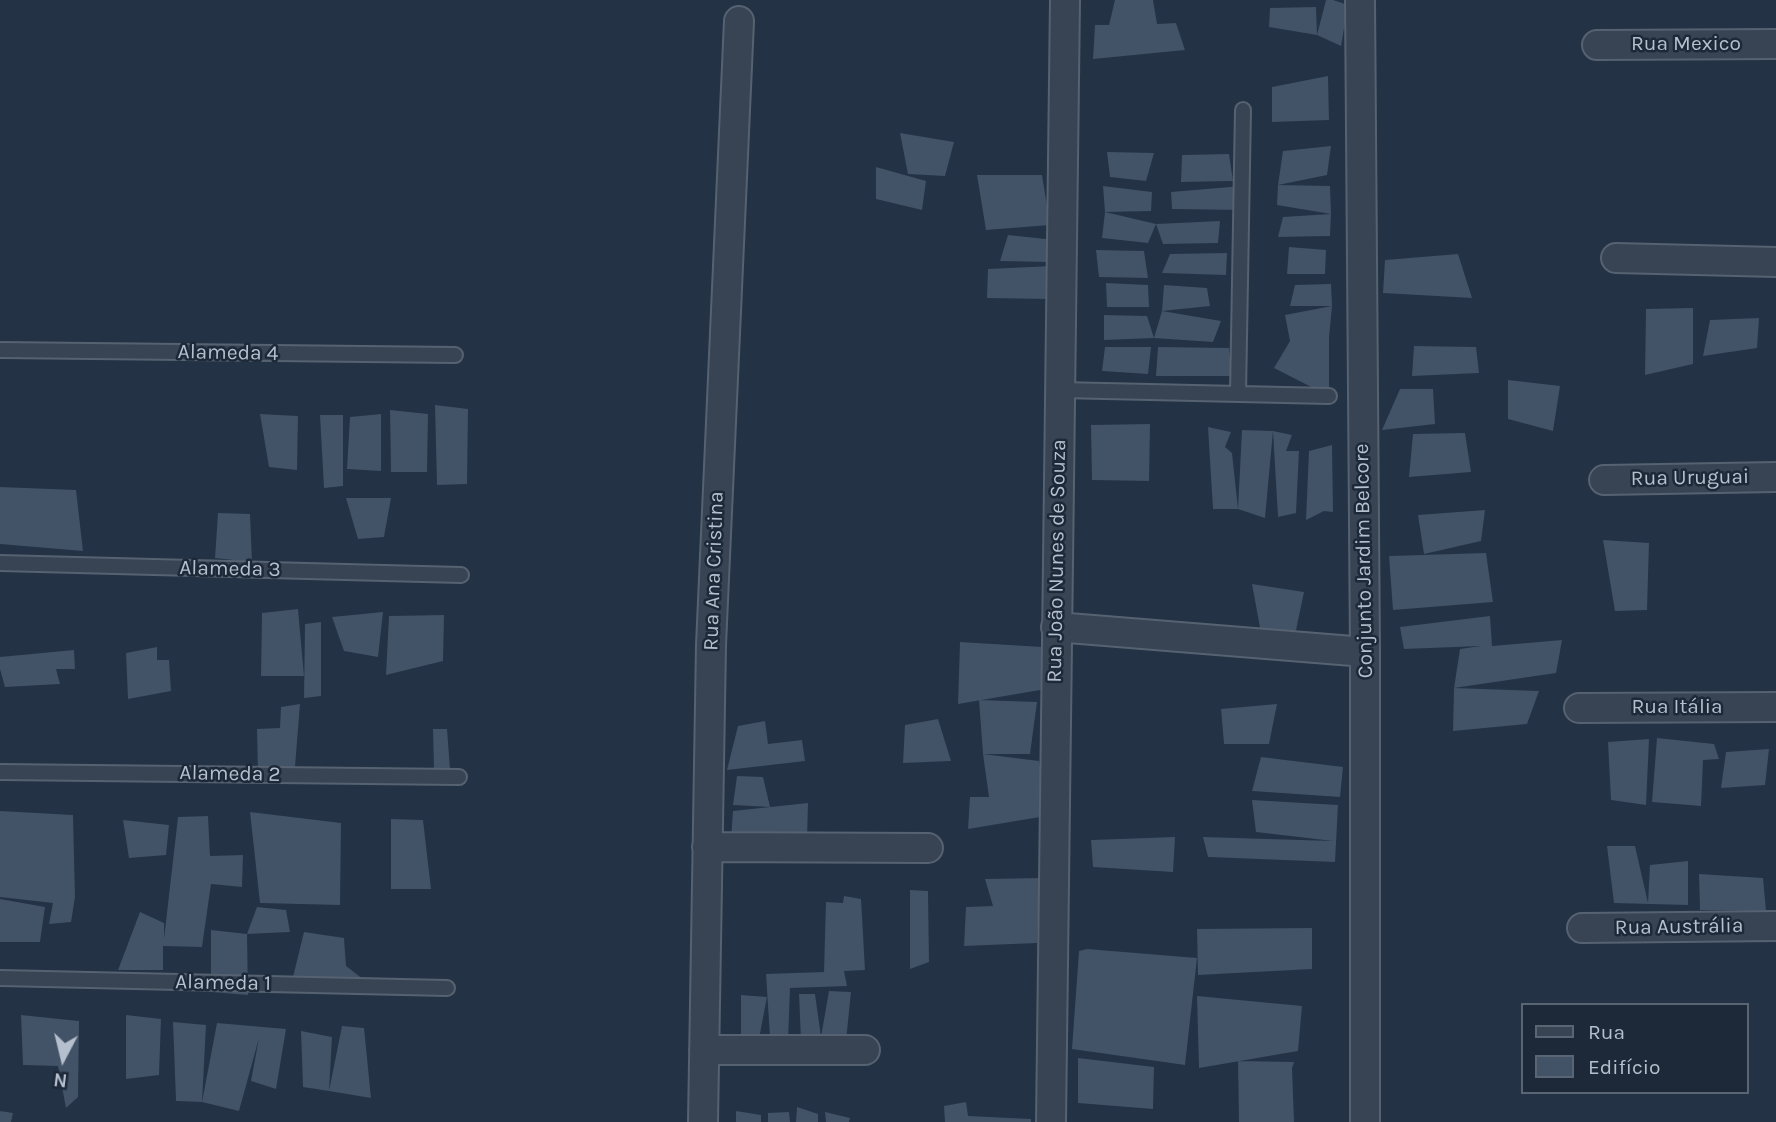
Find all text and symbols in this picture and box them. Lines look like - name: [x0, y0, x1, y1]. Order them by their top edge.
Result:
- street label: Rua Mexico: [1631, 31, 1741, 57]
- street label: Alameda 4: [177, 340, 279, 366]
- street label: Rua João Nunes de Souza: [1042, 439, 1072, 683]
- street label: Conjunto Jardim Belcore: [1349, 443, 1379, 679]
- street label: Rua Uruguai: [1631, 464, 1749, 492]
- street label: Rua Ana Cristina: [699, 491, 729, 651]
- street label: Alameda 3: [179, 556, 281, 582]
- street label: Rua Itália: [1631, 694, 1723, 720]
- street label: Alameda 2: [179, 761, 281, 787]
- street label: Rua Austrália: [1614, 913, 1744, 941]
- street label: Alameda 1: [175, 970, 271, 996]
- legend: [1520, 1003, 1748, 1094]
- text: Rua: [1588, 1020, 1625, 1044]
- north arrow: [28, 1024, 98, 1094]
- text: Edifício: [1588, 1055, 1661, 1079]
- text: N: [52, 1068, 69, 1092]

